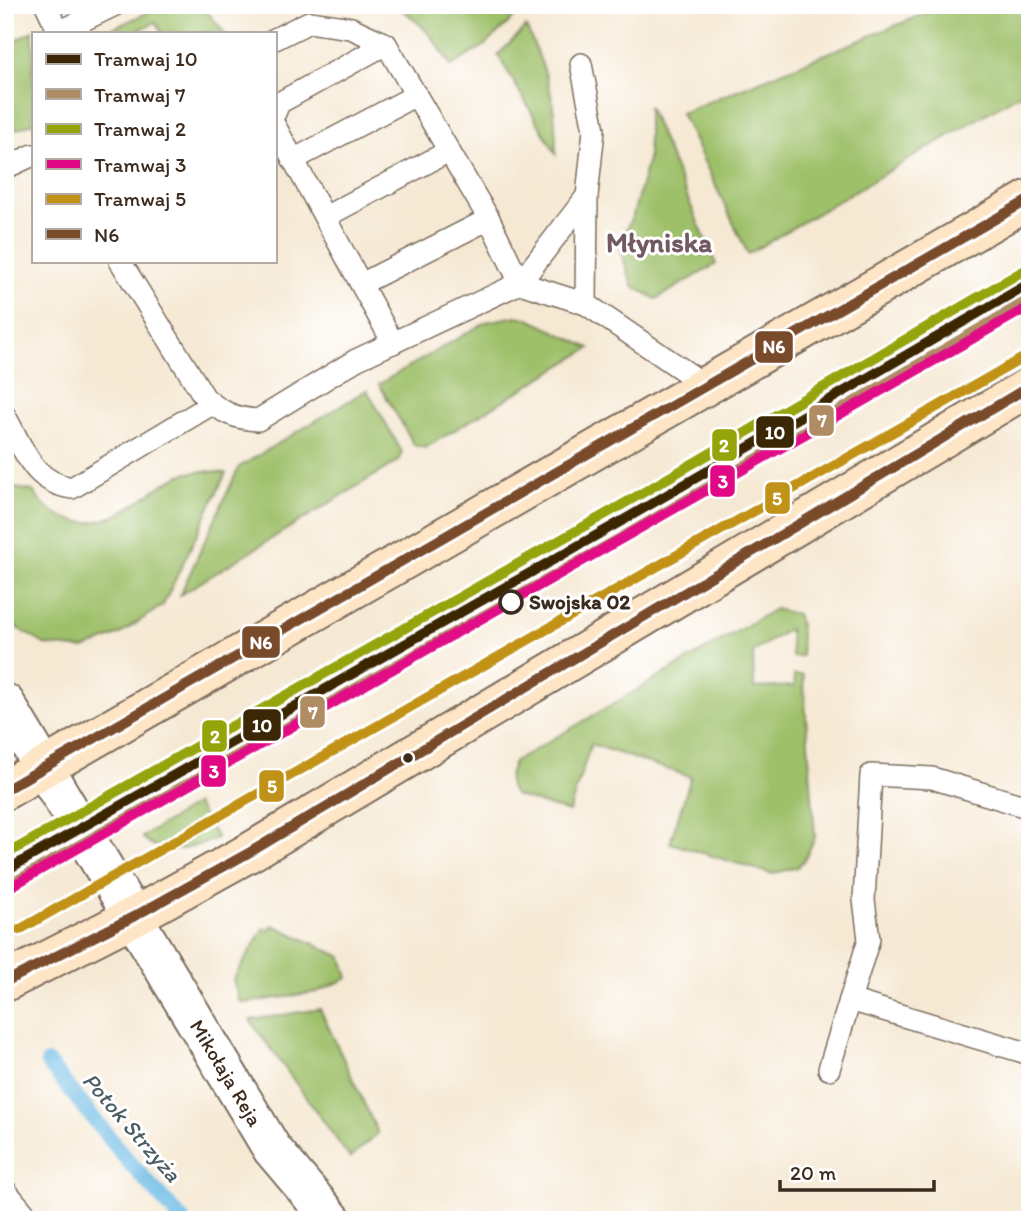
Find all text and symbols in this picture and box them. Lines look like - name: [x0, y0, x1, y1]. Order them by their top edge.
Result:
- legend: [32, 32, 276, 262]
- text: Tramwaj 10: [94, 46, 198, 71]
- text: Tramwaj 7: [94, 82, 185, 107]
- text: Tramwaj 2: [94, 116, 186, 141]
- text: Tramwaj 3: [94, 152, 186, 177]
- text: Tramwaj 5: [94, 186, 186, 211]
- text: N6: [94, 222, 119, 247]
- district label: Młyniska: [606, 225, 712, 259]
- line badge: N6: [754, 330, 794, 364]
- text: N6: [763, 335, 785, 358]
- line badge: 7: [808, 404, 835, 437]
- text: 7: [816, 409, 827, 432]
- line badge: 10: [755, 415, 795, 449]
- text: 10: [765, 421, 786, 444]
- line badge: 2: [711, 428, 738, 462]
- text: 2: [719, 434, 729, 457]
- line badge: 3: [709, 464, 736, 498]
- text: 3: [718, 470, 728, 493]
- line badge: 5: [764, 481, 791, 515]
- text: 5: [772, 487, 782, 510]
- place label: Swojska 02: [529, 589, 630, 615]
- marker: Swojska 02: [499, 590, 523, 614]
- line badge: N6: [241, 625, 281, 659]
- text: N6: [250, 631, 272, 654]
- line badge: 7: [299, 695, 326, 729]
- text: 7: [307, 701, 318, 724]
- line badge: 10: [242, 708, 282, 742]
- text: 10: [252, 714, 273, 737]
- line badge: 2: [201, 719, 228, 753]
- text: 2: [210, 725, 220, 748]
- unlabelled marker: [401, 751, 415, 765]
- line badge: 3: [200, 754, 227, 788]
- text: 3: [209, 760, 219, 783]
- line badge: 5: [258, 769, 285, 803]
- text: 5: [267, 775, 277, 798]
- street label: Mikołaja Reja: [185, 1015, 268, 1131]
- water label: Potok Strzyża: [77, 1066, 188, 1188]
- scale bar: [780, 1148, 934, 1192]
- text: 20 m: [790, 1160, 837, 1185]

